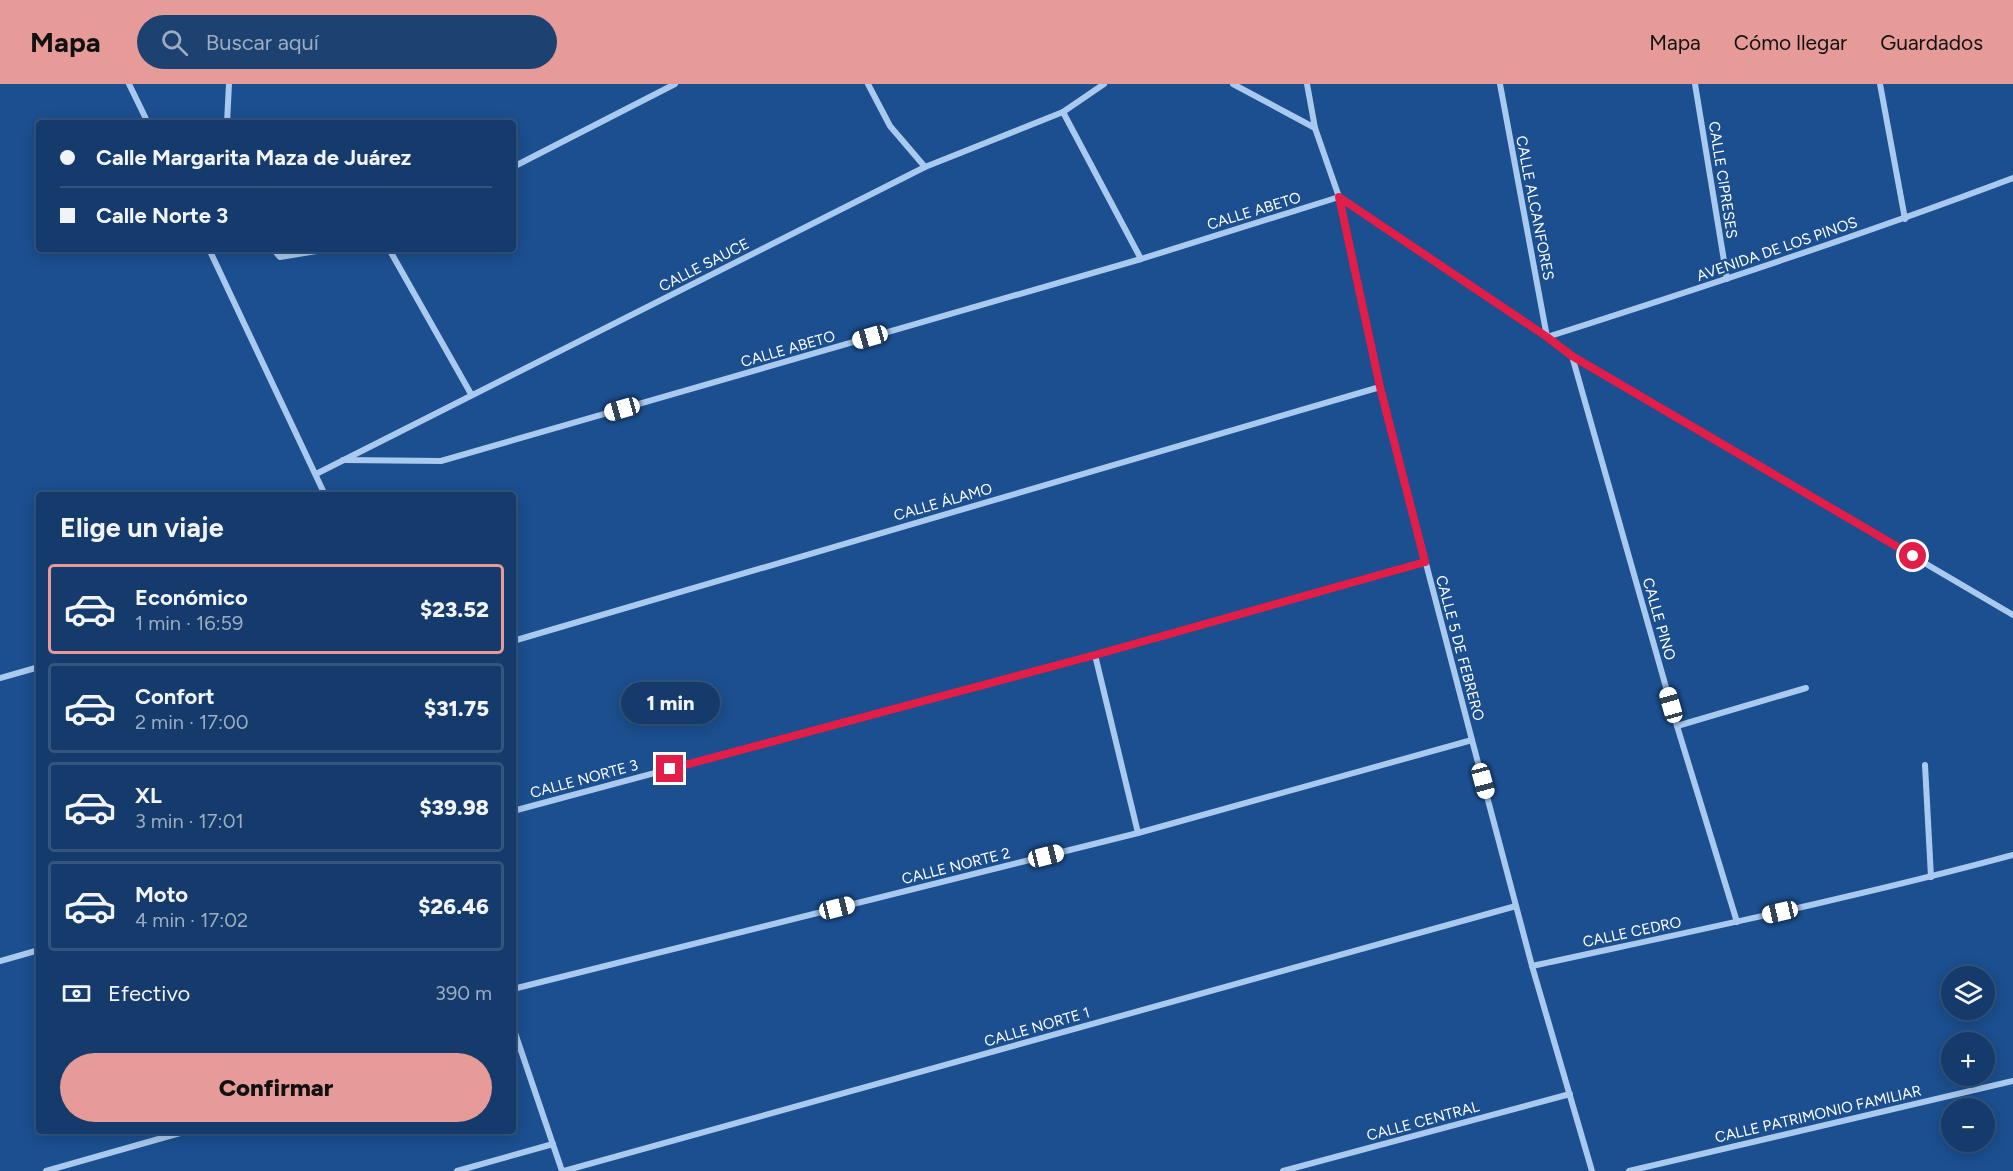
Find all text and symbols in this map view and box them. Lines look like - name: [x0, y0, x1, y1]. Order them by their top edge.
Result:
- search box: [137, 15, 557, 69]
- text: Mapa: [30, 25, 101, 59]
- icon: search: [158, 26, 191, 59]
- text: Buscar aquí: [206, 29, 319, 56]
- text: Mapa: [1649, 30, 1701, 55]
- text: Cómo llegar: [1734, 30, 1847, 55]
- text: Guardados: [1880, 30, 1983, 55]
- street label: CALLE CIPRESES: [1705, 120, 1741, 240]
- street label: CALLE ALCANFORES: [1512, 134, 1558, 282]
- text: Calle Margarita Maza de Juárez: [96, 144, 411, 171]
- street label: CALLE ABETO: [1205, 188, 1303, 234]
- text: Calle Norte 3: [96, 202, 228, 229]
- street label: AVENIDA DE LOS PINOS: [1694, 213, 1860, 285]
- street label: CALLE SAUCE: [656, 235, 752, 295]
- car: [850, 323, 890, 351]
- street label: CALLE ABETO: [739, 327, 837, 371]
- car: [602, 395, 642, 423]
- street label: CALLE ÁLAMO: [892, 479, 994, 525]
- text: Elige un viaje: [60, 511, 224, 544]
- route start: [1899, 542, 1926, 569]
- street label: CALLE 5 DE FEBRERO: [1432, 573, 1488, 723]
- street label: CALLE PINO: [1639, 576, 1679, 662]
- icon: car: [63, 582, 117, 636]
- text: Económico: [135, 584, 248, 611]
- text: $23.52: [420, 596, 489, 623]
- text: 1 min · 16:59: [135, 611, 243, 635]
- icon: car: [63, 681, 117, 735]
- callout: 1 min: [620, 682, 720, 724]
- text: Confort: [135, 683, 215, 710]
- car: [1657, 685, 1685, 725]
- text: 1 min: [647, 691, 694, 715]
- text: $31.75: [424, 695, 489, 722]
- text: 2 min · 17:00: [135, 710, 249, 734]
- route end: [656, 755, 683, 782]
- street label: CALLE NORTE 3: [528, 756, 640, 802]
- car: [1470, 761, 1496, 801]
- icon: car: [63, 780, 117, 834]
- text: XL: [135, 782, 162, 809]
- text: $39.98: [419, 794, 489, 821]
- text: 3 min · 17:01: [135, 809, 244, 833]
- car: [1026, 843, 1066, 869]
- street label: CALLE NORTE 2: [900, 844, 1012, 888]
- icon: car: [63, 879, 117, 933]
- text: Moto: [135, 881, 188, 908]
- text: $26.46: [418, 893, 489, 920]
- car: [817, 895, 857, 921]
- car: [1760, 899, 1800, 925]
- text: 4 min · 17:02: [135, 908, 248, 932]
- street label: CALLE CEDRO: [1581, 913, 1683, 951]
- map controls: [1941, 966, 1995, 1152]
- button: layers: [1941, 966, 1995, 1020]
- icon: cash: [60, 977, 93, 1010]
- text: Efectivo: [108, 980, 190, 1007]
- text: 390 m: [435, 981, 492, 1005]
- street label: CALLE NORTE 1: [982, 1003, 1092, 1051]
- button: +: [1941, 1032, 1995, 1086]
- button: Confirmar: [60, 1053, 492, 1122]
- street label: CALLE PATRIMONIO FAMILIAR: [1713, 1081, 1923, 1147]
- street label: CALLE CENTRAL: [1365, 1097, 1482, 1145]
- button: −: [1941, 1098, 1995, 1152]

